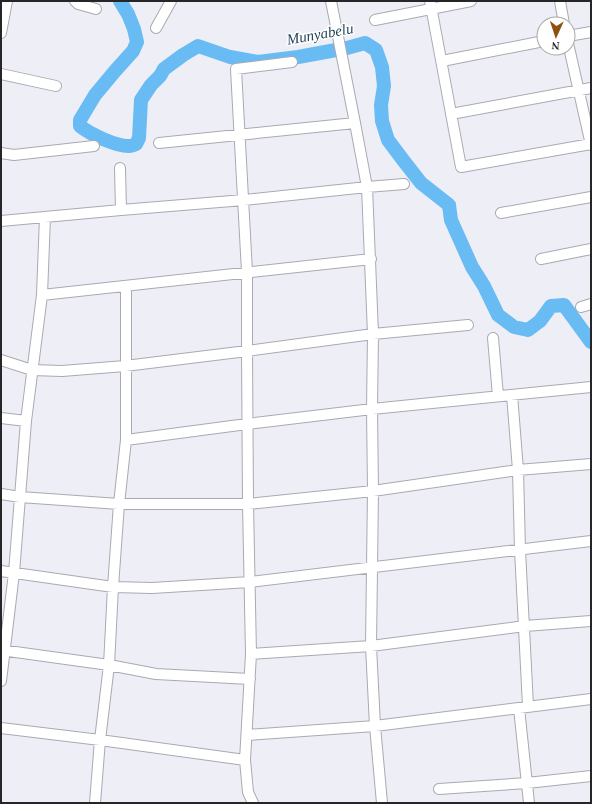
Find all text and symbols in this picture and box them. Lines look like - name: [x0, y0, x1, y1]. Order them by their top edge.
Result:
- north arrow: [536, 16, 576, 56]
- water label: Munyabelu: [284, 20, 355, 48]
- text: N: [551, 40, 560, 52]

